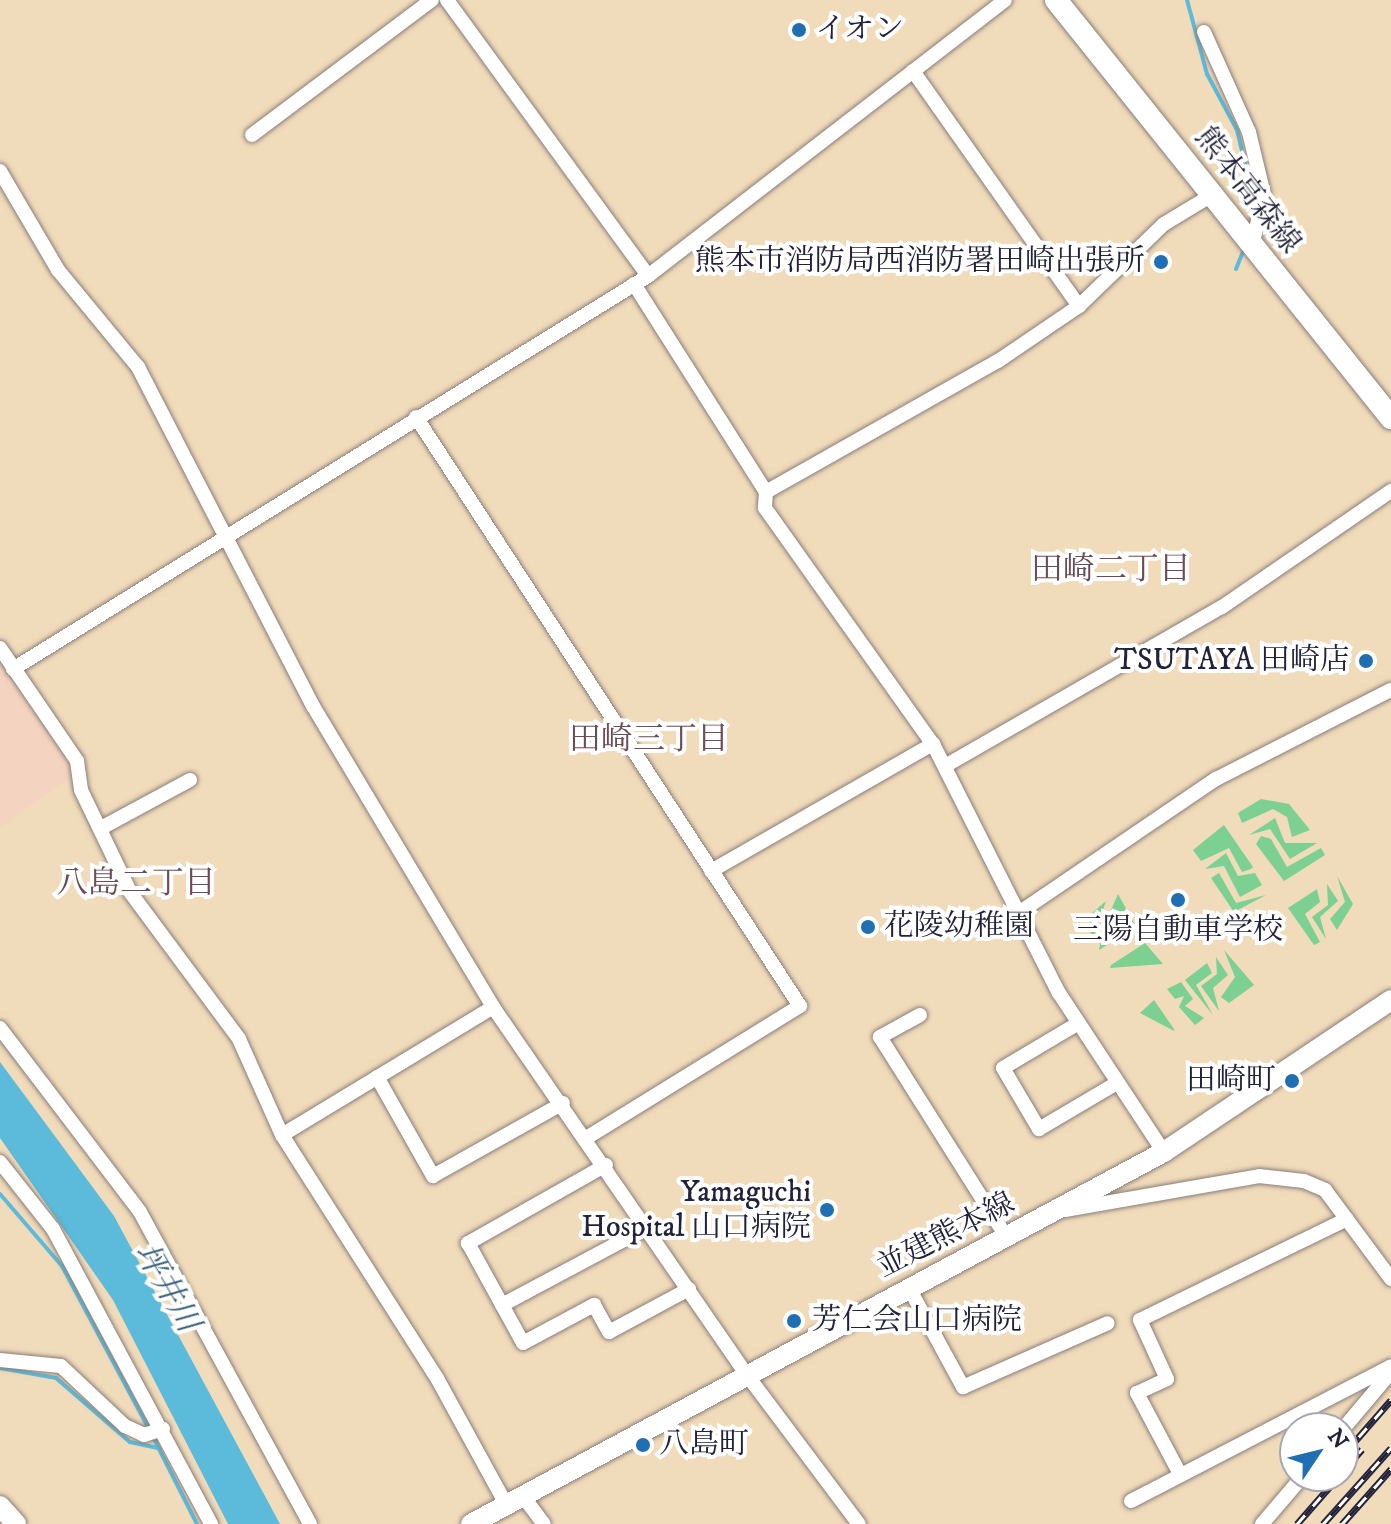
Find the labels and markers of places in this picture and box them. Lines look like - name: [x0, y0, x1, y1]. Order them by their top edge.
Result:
- place label: イオン: [815, 12, 905, 48]
- marker: イオン: [790, 21, 808, 39]
- place label: 熊本市消防局西消防署田崎出張所: [695, 244, 1145, 280]
- marker: 熊本市消防局西消防署田崎出張所: [1152, 253, 1170, 271]
- place label: TSUTAYA 田崎店: [1114, 643, 1350, 679]
- marker: TSUTAYA 田崎店: [1357, 652, 1375, 670]
- marker: 三陽自動車学校: [1169, 891, 1187, 909]
- place label: 花陵幼稚園: [884, 909, 1034, 945]
- place label: 三陽自動車学校: [1073, 913, 1283, 949]
- marker: 花陵幼稚園: [859, 918, 877, 936]
- place label: 田崎町: [1186, 1063, 1276, 1099]
- marker: 田崎町: [1283, 1072, 1301, 1090]
- place label: Yamaguchi Hospital 山口病院: [581, 1175, 811, 1246]
- marker: Yamaguchi Hospital 山口病院: [818, 1201, 836, 1219]
- place label: 芳仁会山口病院: [812, 1303, 1022, 1339]
- marker: 芳仁会山口病院: [783, 1310, 805, 1332]
- place label: 八島町: [659, 1427, 749, 1463]
- marker: 八島町: [634, 1436, 652, 1454]

